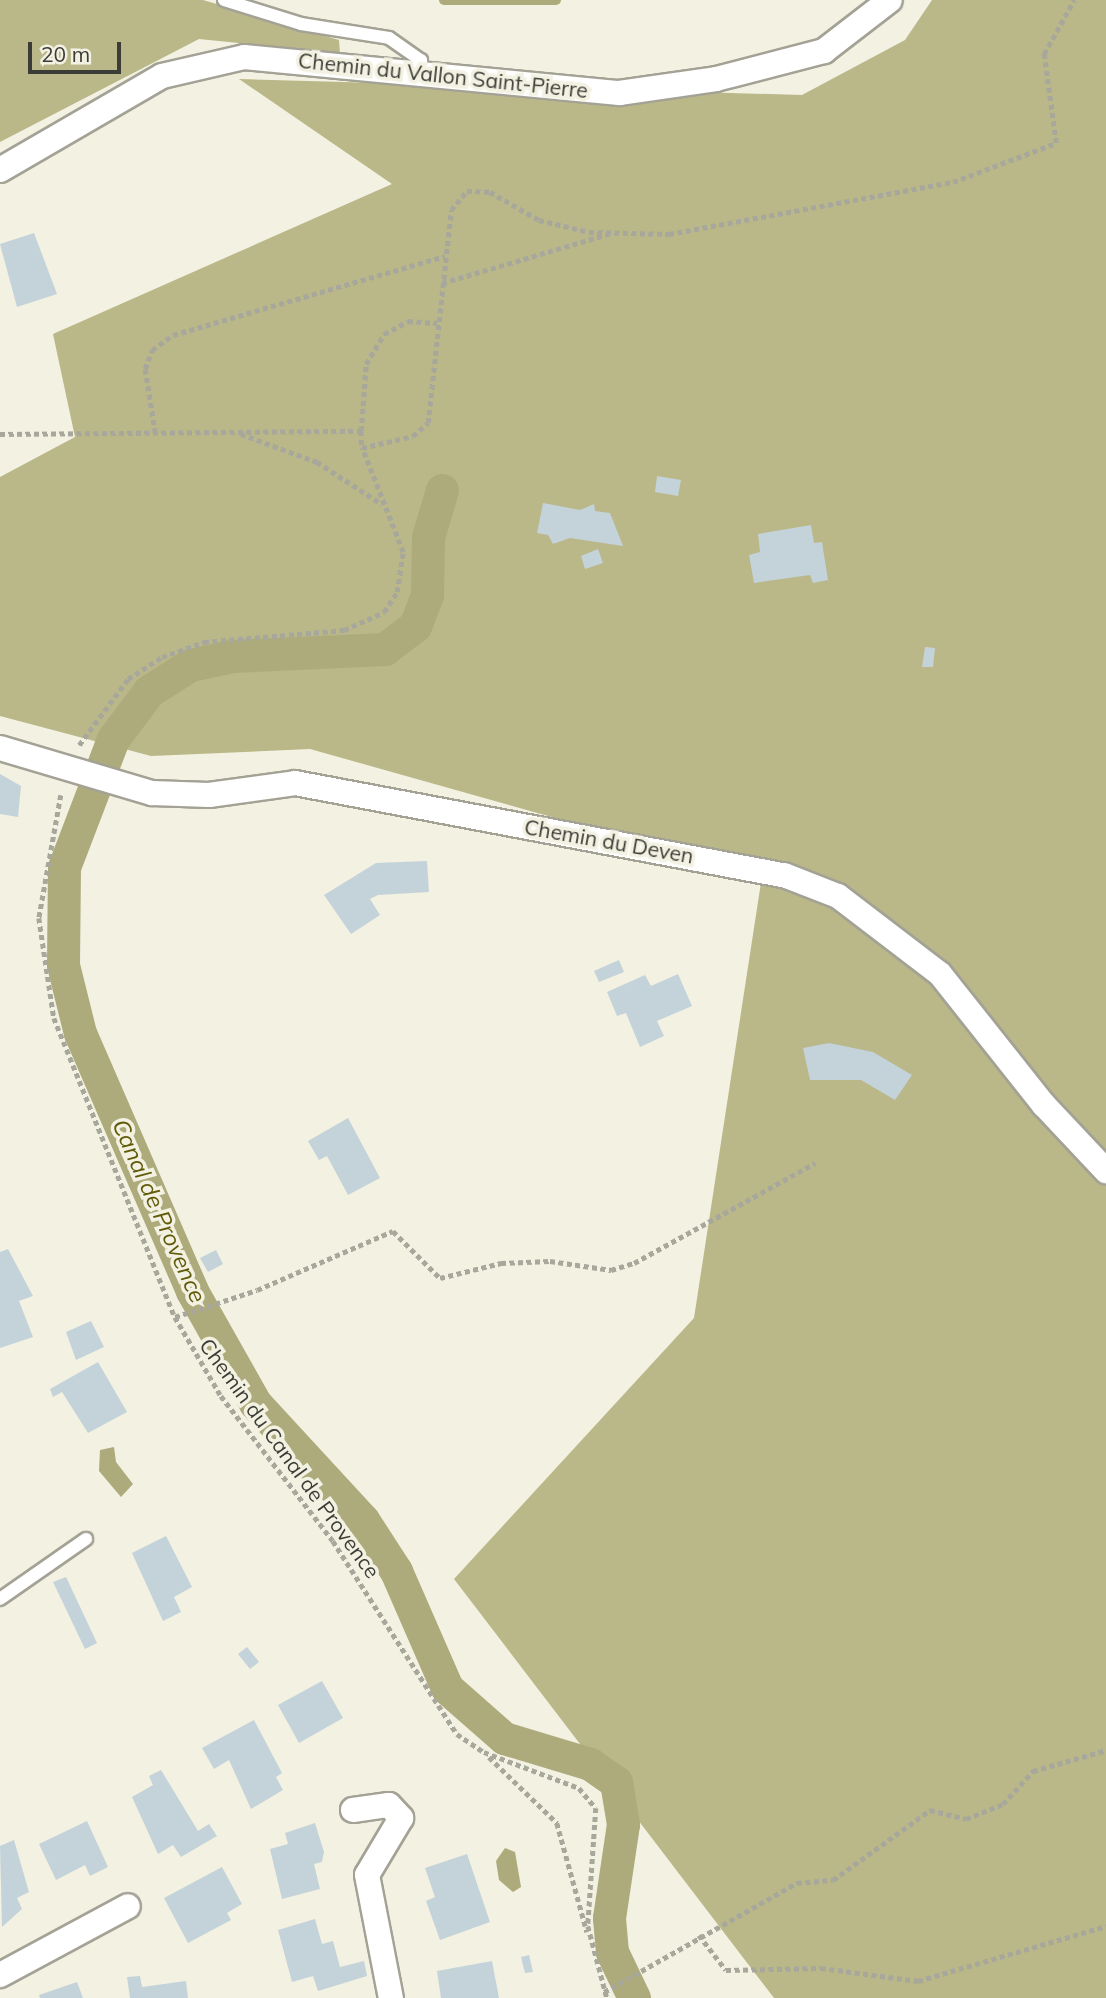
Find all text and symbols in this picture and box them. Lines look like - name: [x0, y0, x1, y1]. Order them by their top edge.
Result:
- scale bar: [32, 28, 124, 72]
- text: 20 m: [41, 41, 90, 67]
- street label: Chemin du Vallon Saint-Pierre: [297, 47, 589, 103]
- street label: Chemin du Deven: [523, 814, 695, 868]
- water label: Canal de Provence: [106, 1115, 212, 1307]
- street label: Chemin du Canal de Provence: [195, 1333, 385, 1583]

